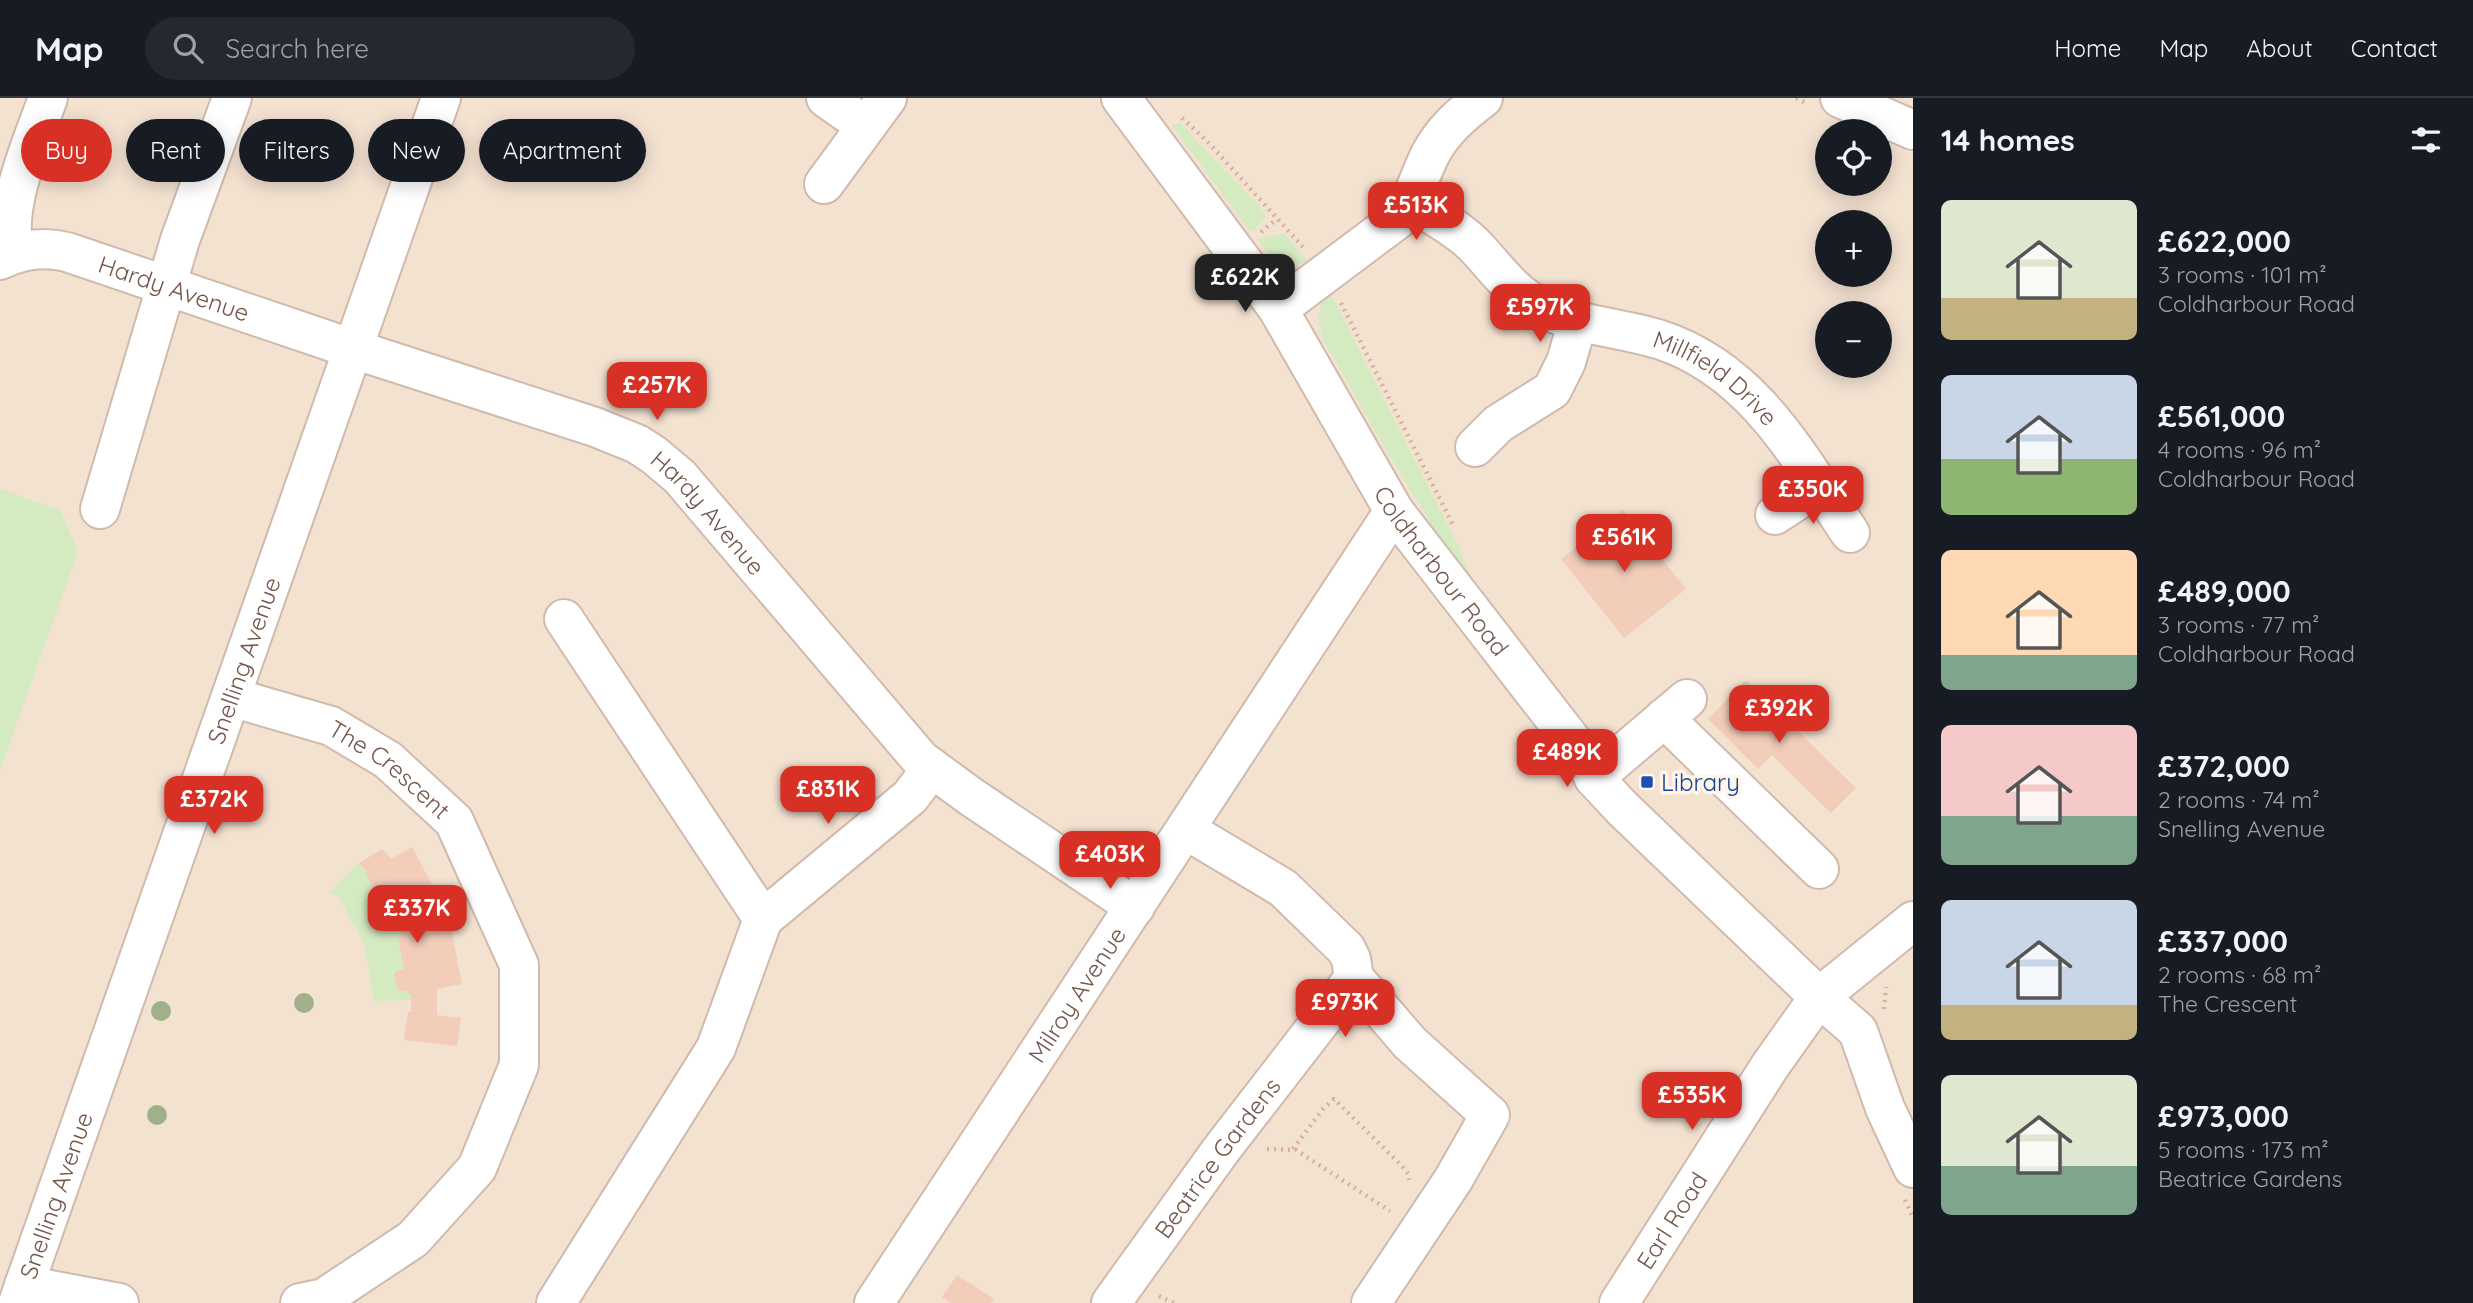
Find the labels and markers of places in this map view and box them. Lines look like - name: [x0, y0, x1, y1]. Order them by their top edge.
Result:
- pin: £513K: [1367, 183, 1465, 242]
- pin: £622K: [1196, 254, 1294, 314]
- pin: £597K: [1491, 285, 1589, 344]
- pin: £257K: [608, 362, 706, 422]
- pin: £350K: [1764, 466, 1862, 526]
- pin: £561K: [1575, 514, 1673, 574]
- pin: £392K: [1730, 686, 1828, 745]
- pin: £489K: [1518, 730, 1616, 789]
- pin: £831K: [779, 766, 877, 826]
- place label: Library: [1661, 767, 1740, 797]
- marker: Library: [1639, 774, 1655, 790]
- pin: £372K: [165, 776, 263, 836]
- pin: £403K: [1061, 832, 1159, 891]
- pin: £337K: [368, 886, 466, 945]
- pin: £973K: [1296, 979, 1394, 1039]
- pin: £535K: [1643, 1072, 1741, 1132]

